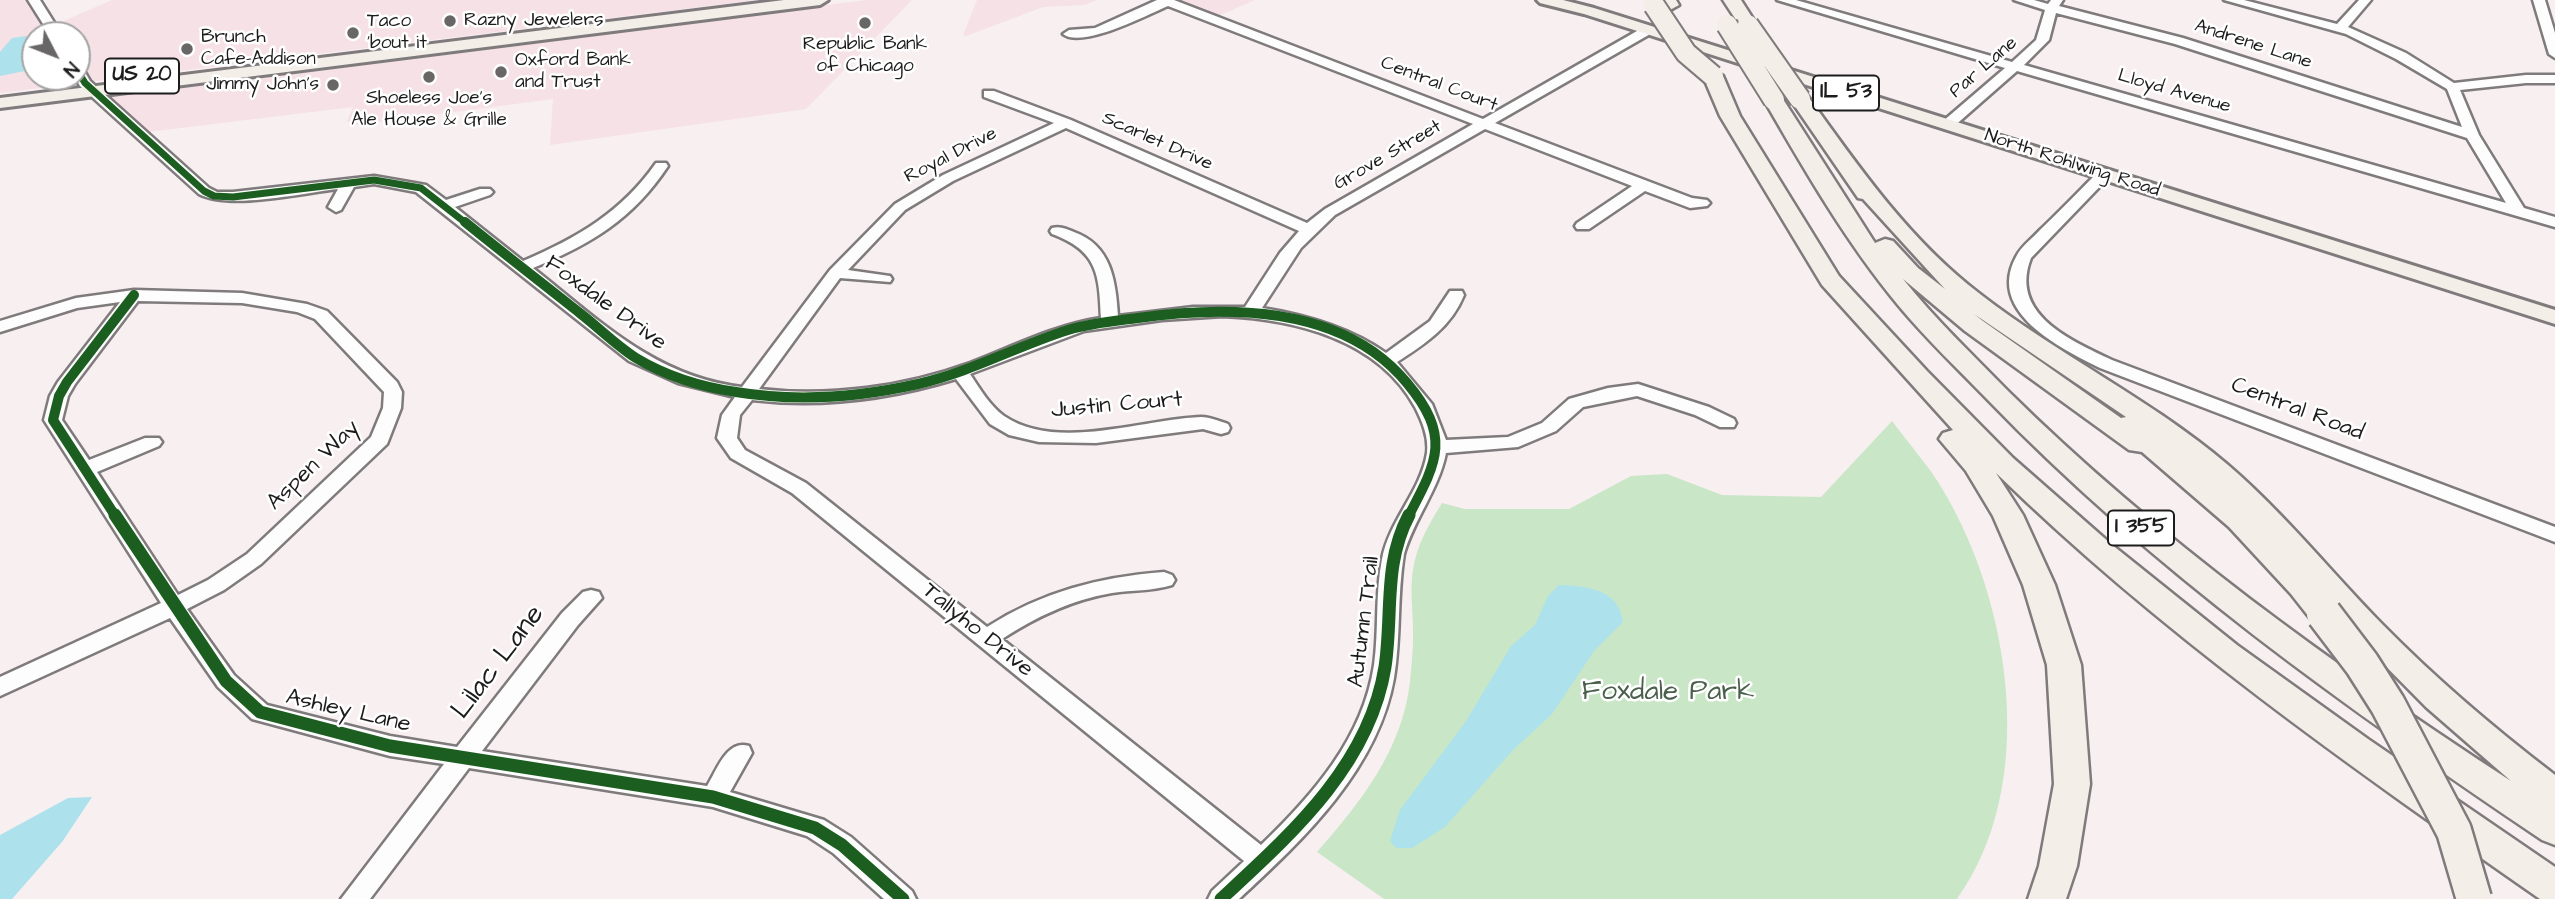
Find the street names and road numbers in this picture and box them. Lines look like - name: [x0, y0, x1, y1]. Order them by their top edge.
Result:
- street label: Andrene Lane: [2191, 15, 2315, 75]
- street label: Par Lane: [1945, 32, 2023, 104]
- street label: Central Court: [1377, 52, 1501, 118]
- road number: US 20: [105, 58, 179, 94]
- street label: Lloyd Avenue: [2115, 65, 2233, 119]
- road number: IL 53: [1813, 76, 1879, 110]
- street label: Scarlet Drive: [1098, 107, 1216, 177]
- street label: Grove Street: [1330, 116, 1446, 196]
- street label: Royal Drive: [901, 123, 1001, 189]
- street label: North Rohlwing Road: [1981, 125, 2163, 203]
- street label: Foxdale Drive: [539, 251, 671, 357]
- street label: Central Road: [2227, 372, 2367, 448]
- street label: Justin Court: [1050, 387, 1184, 425]
- street label: Aspen Way: [262, 415, 366, 517]
- road number: I 355: [2108, 510, 2174, 546]
- street label: Autumn Trail: [1343, 555, 1387, 689]
- street label: Tallyho Drive: [916, 578, 1038, 684]
- street label: Lilac Lane: [445, 599, 553, 727]
- street label: Ashley Lane: [283, 684, 413, 740]

